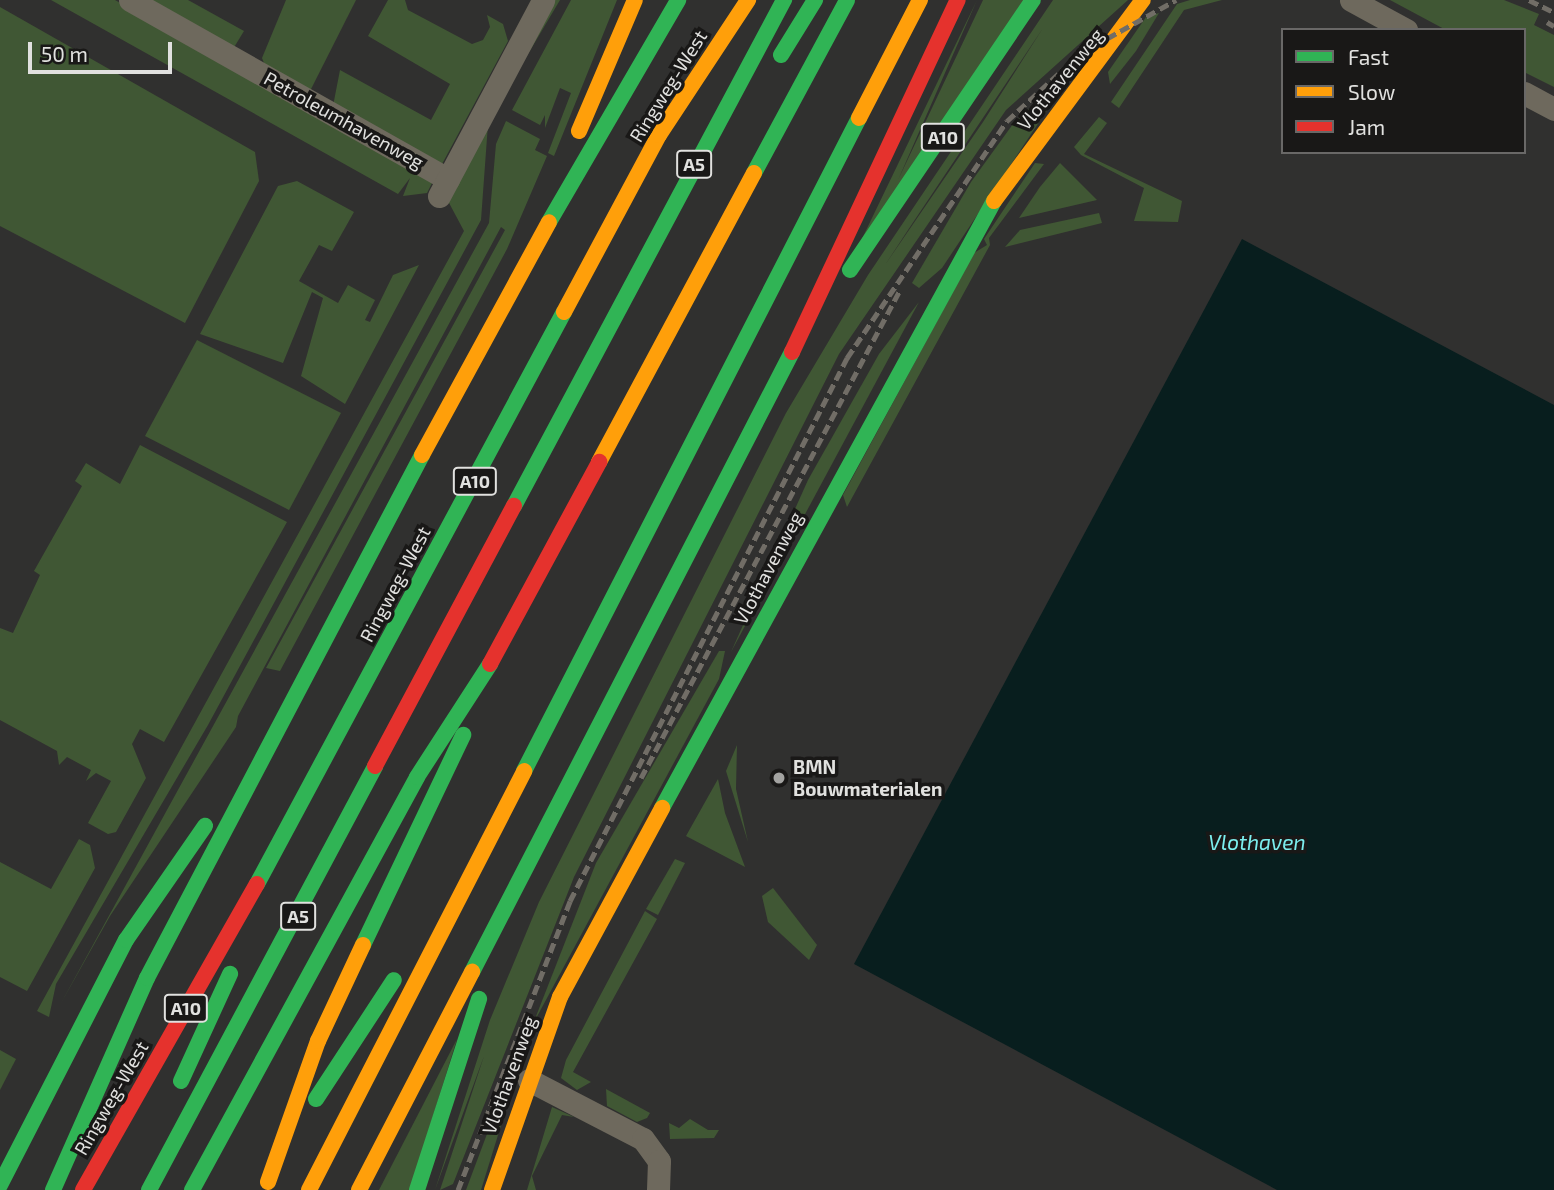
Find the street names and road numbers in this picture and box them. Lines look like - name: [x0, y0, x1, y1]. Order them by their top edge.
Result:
- street label: Vlothavenweg: [1012, 24, 1108, 134]
- street label: Ringweg-West: [625, 26, 711, 146]
- street label: Petroleumhavenweg: [260, 67, 428, 173]
- road number: A10: [920, 122, 966, 152]
- road number: A5: [675, 149, 713, 178]
- road number: A10: [452, 466, 498, 495]
- street label: Vlothavenweg: [729, 508, 807, 628]
- street label: Ringweg-West: [355, 522, 435, 646]
- road number: A5: [279, 902, 317, 931]
- road number: A10: [163, 993, 209, 1023]
- street label: Vlothavenweg: [477, 1013, 541, 1137]
- street label: Ringweg-West: [69, 1037, 153, 1159]

